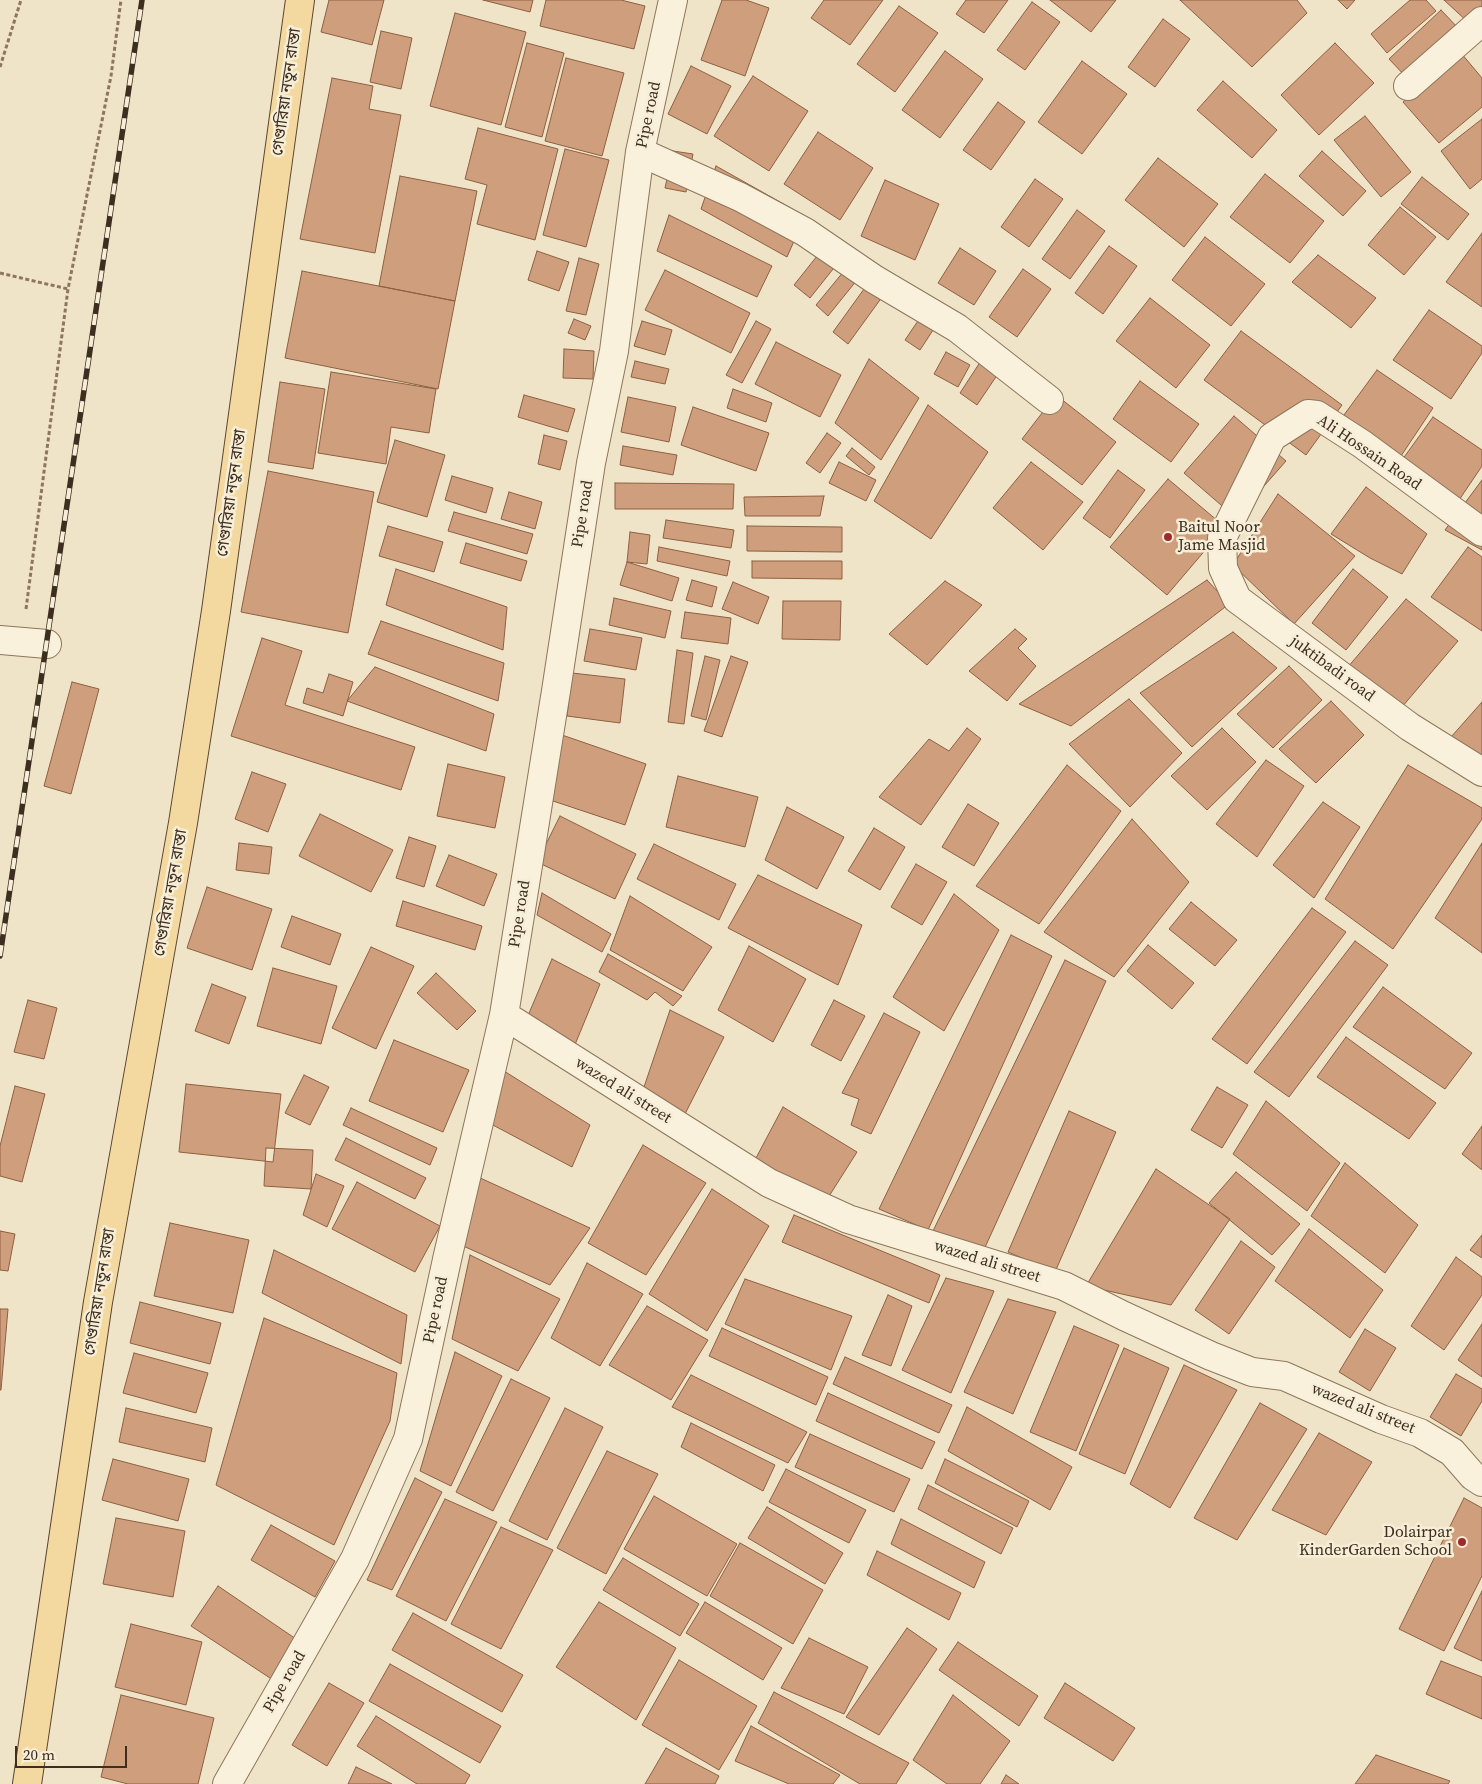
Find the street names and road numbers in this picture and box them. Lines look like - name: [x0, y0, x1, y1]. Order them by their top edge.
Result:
- street label: গেণ্ডারিয়া নতুন রাস্তা: [269, 27, 305, 157]
- street label: Pipe road: [633, 80, 665, 150]
- street label: Ali Hossain Road: [1313, 411, 1425, 495]
- street label: গেণ্ডারিয়া নতুন রাস্তা: [214, 428, 250, 558]
- street label: Pipe road: [568, 479, 598, 549]
- street label: juktibadi road: [1286, 632, 1378, 706]
- street label: গেণ্ডারিয়া নতুন রাস্তা: [150, 828, 192, 958]
- street label: Pipe road: [505, 879, 535, 949]
- street label: wazed ali street: [571, 1054, 675, 1128]
- street label: গেণ্ডারিয়া নতুন রাস্তা: [80, 1227, 120, 1357]
- street label: wazed ali street: [932, 1237, 1042, 1287]
- street label: Pipe road: [420, 1275, 452, 1345]
- street label: wazed ali street: [1308, 1379, 1418, 1439]
- street label: Pipe road: [260, 1648, 310, 1716]

